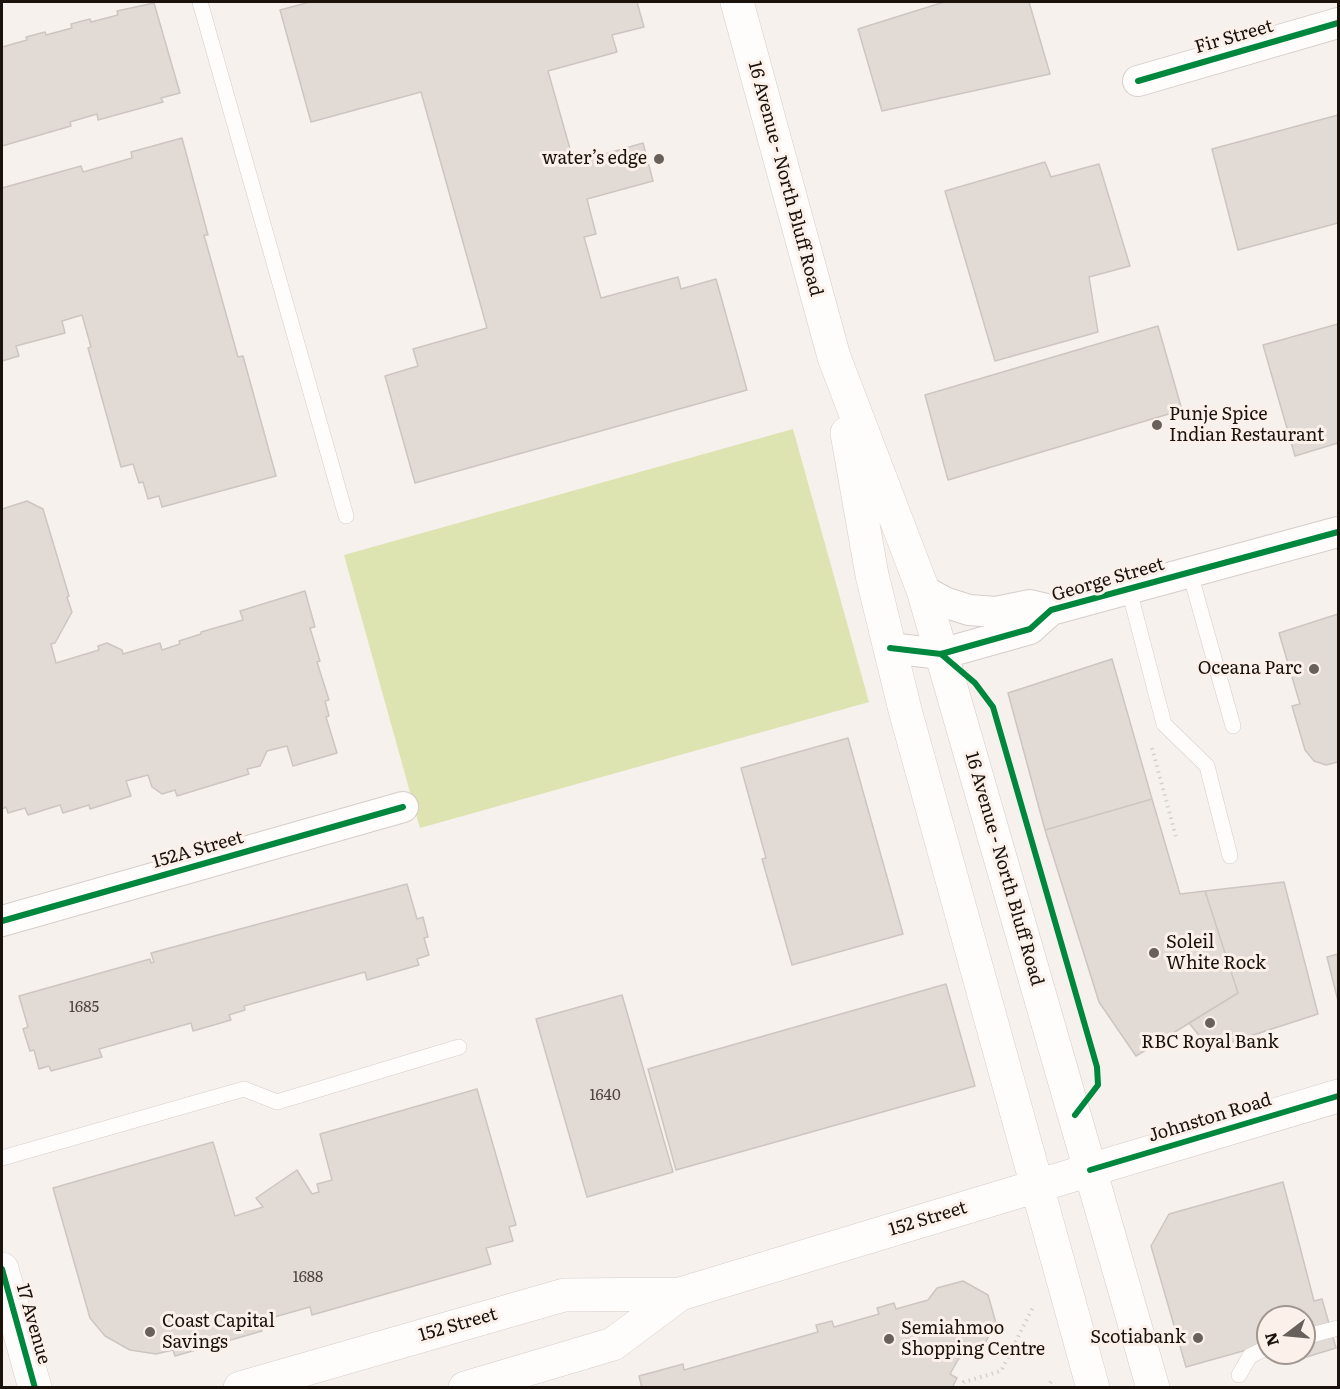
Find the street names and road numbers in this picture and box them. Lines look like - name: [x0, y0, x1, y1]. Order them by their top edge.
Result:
- street label: Fir Street: [1192, 16, 1276, 58]
- street label: 16 Avenue - North Bluff Road: [743, 59, 827, 299]
- street label: George Street: [1049, 554, 1167, 606]
- street label: 16 Avenue - North Bluff Road: [960, 750, 1048, 988]
- street label: 152A Street: [150, 827, 246, 873]
- street label: Johnston Road: [1146, 1089, 1274, 1147]
- street label: 152 Street: [886, 1197, 970, 1241]
- street label: 17 Avenue: [11, 1281, 55, 1367]
- street label: 152 Street: [416, 1304, 500, 1346]

